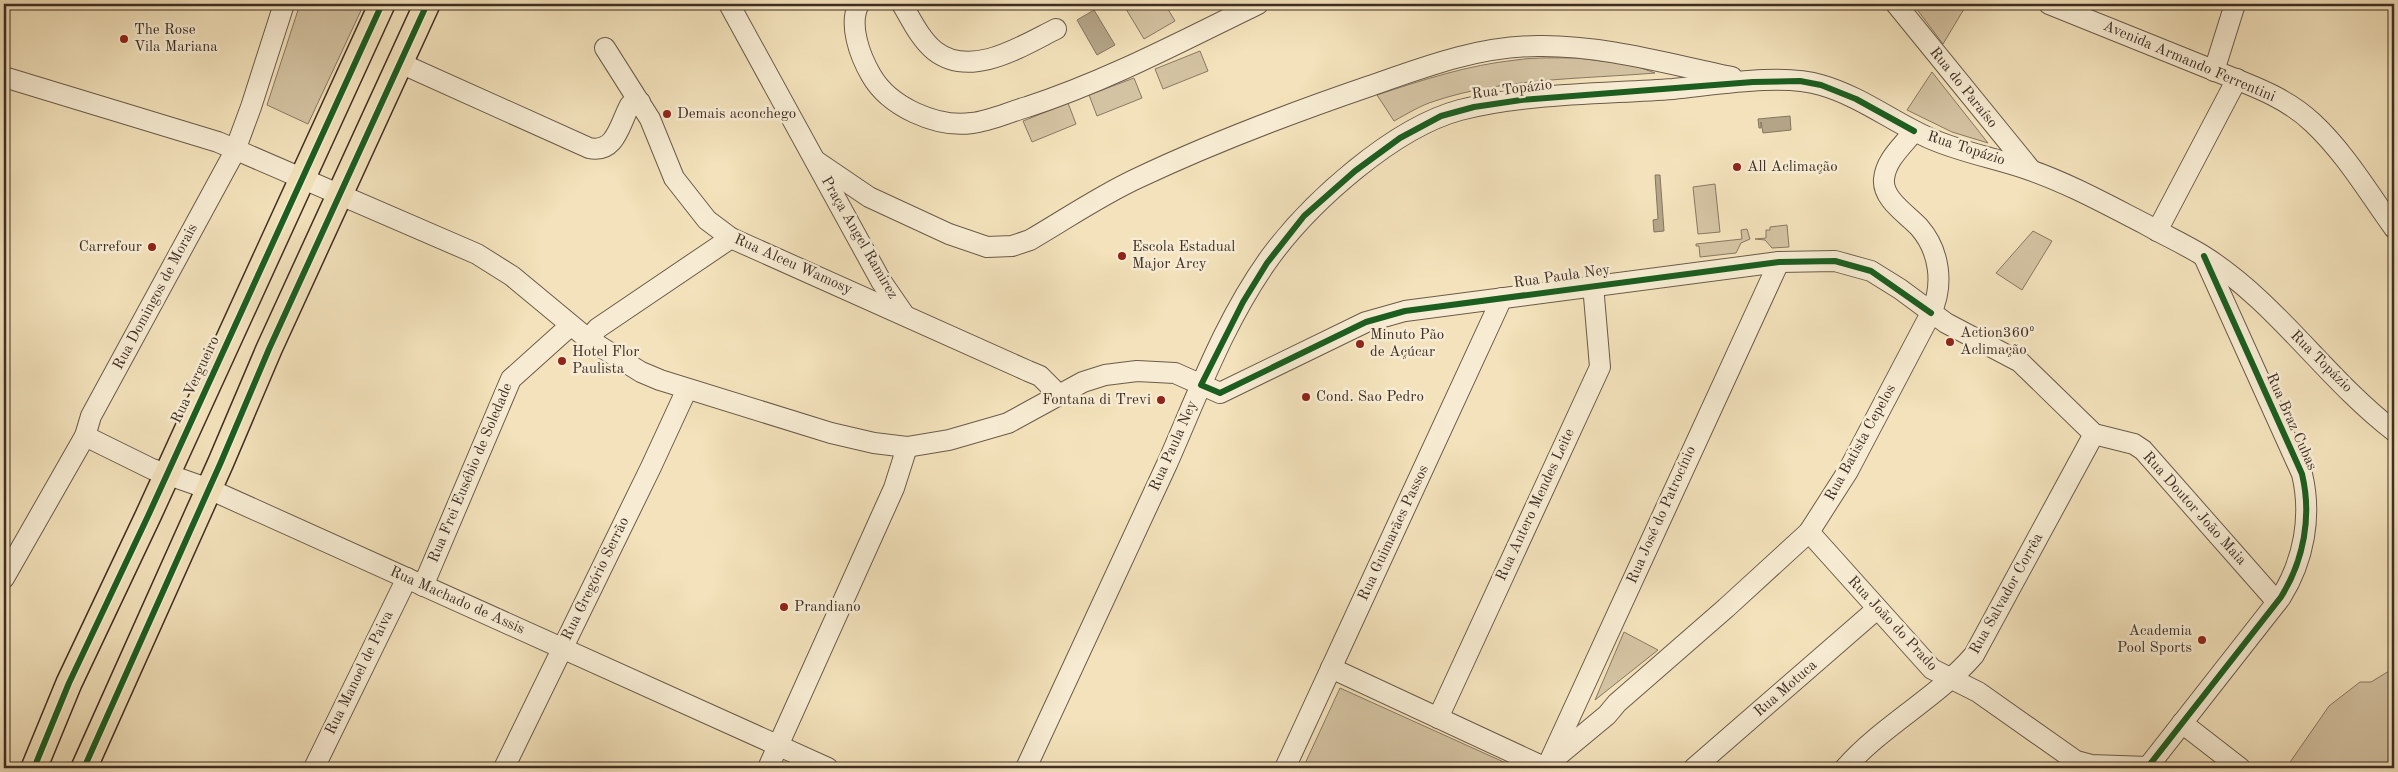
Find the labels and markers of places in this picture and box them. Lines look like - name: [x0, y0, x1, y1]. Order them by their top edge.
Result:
- place label: The Rose Vila Mariana: [134, 23, 218, 55]
- marker: The Rose Vila Mariana: [118, 33, 130, 45]
- place label: Demais aconchego: [677, 107, 796, 122]
- marker: Demais aconchego: [661, 108, 673, 120]
- place label: All Aclimação: [1747, 160, 1838, 175]
- marker: All Aclimação: [1731, 161, 1743, 173]
- place label: Carrefour: [79, 240, 142, 255]
- place label: Escola Estadual Major Arcy: [1132, 240, 1235, 272]
- marker: Carrefour: [146, 241, 158, 253]
- marker: Escola Estadual Major Arcy: [1116, 250, 1128, 262]
- place label: Action360º Aclimação: [1960, 326, 2035, 358]
- place label: Minuto Pão de Açúcar: [1370, 328, 1444, 360]
- marker: Action360º Aclimação: [1944, 336, 1956, 348]
- marker: Minuto Pão de Açúcar: [1354, 338, 1366, 350]
- place label: Hotel Flor Paulista: [572, 345, 639, 377]
- marker: Hotel Flor Paulista: [556, 355, 568, 367]
- place label: Cond. Sao Pedro: [1316, 390, 1424, 405]
- marker: Cond. Sao Pedro: [1300, 391, 1312, 403]
- place label: Fontana di Trevi: [1042, 393, 1151, 408]
- marker: Fontana di Trevi: [1155, 394, 1167, 406]
- place label: Prandiano: [794, 600, 861, 615]
- marker: Prandiano: [778, 601, 790, 613]
- place label: Academia Pool Sports: [2117, 624, 2193, 656]
- marker: Academia Pool Sports: [2196, 634, 2208, 646]

